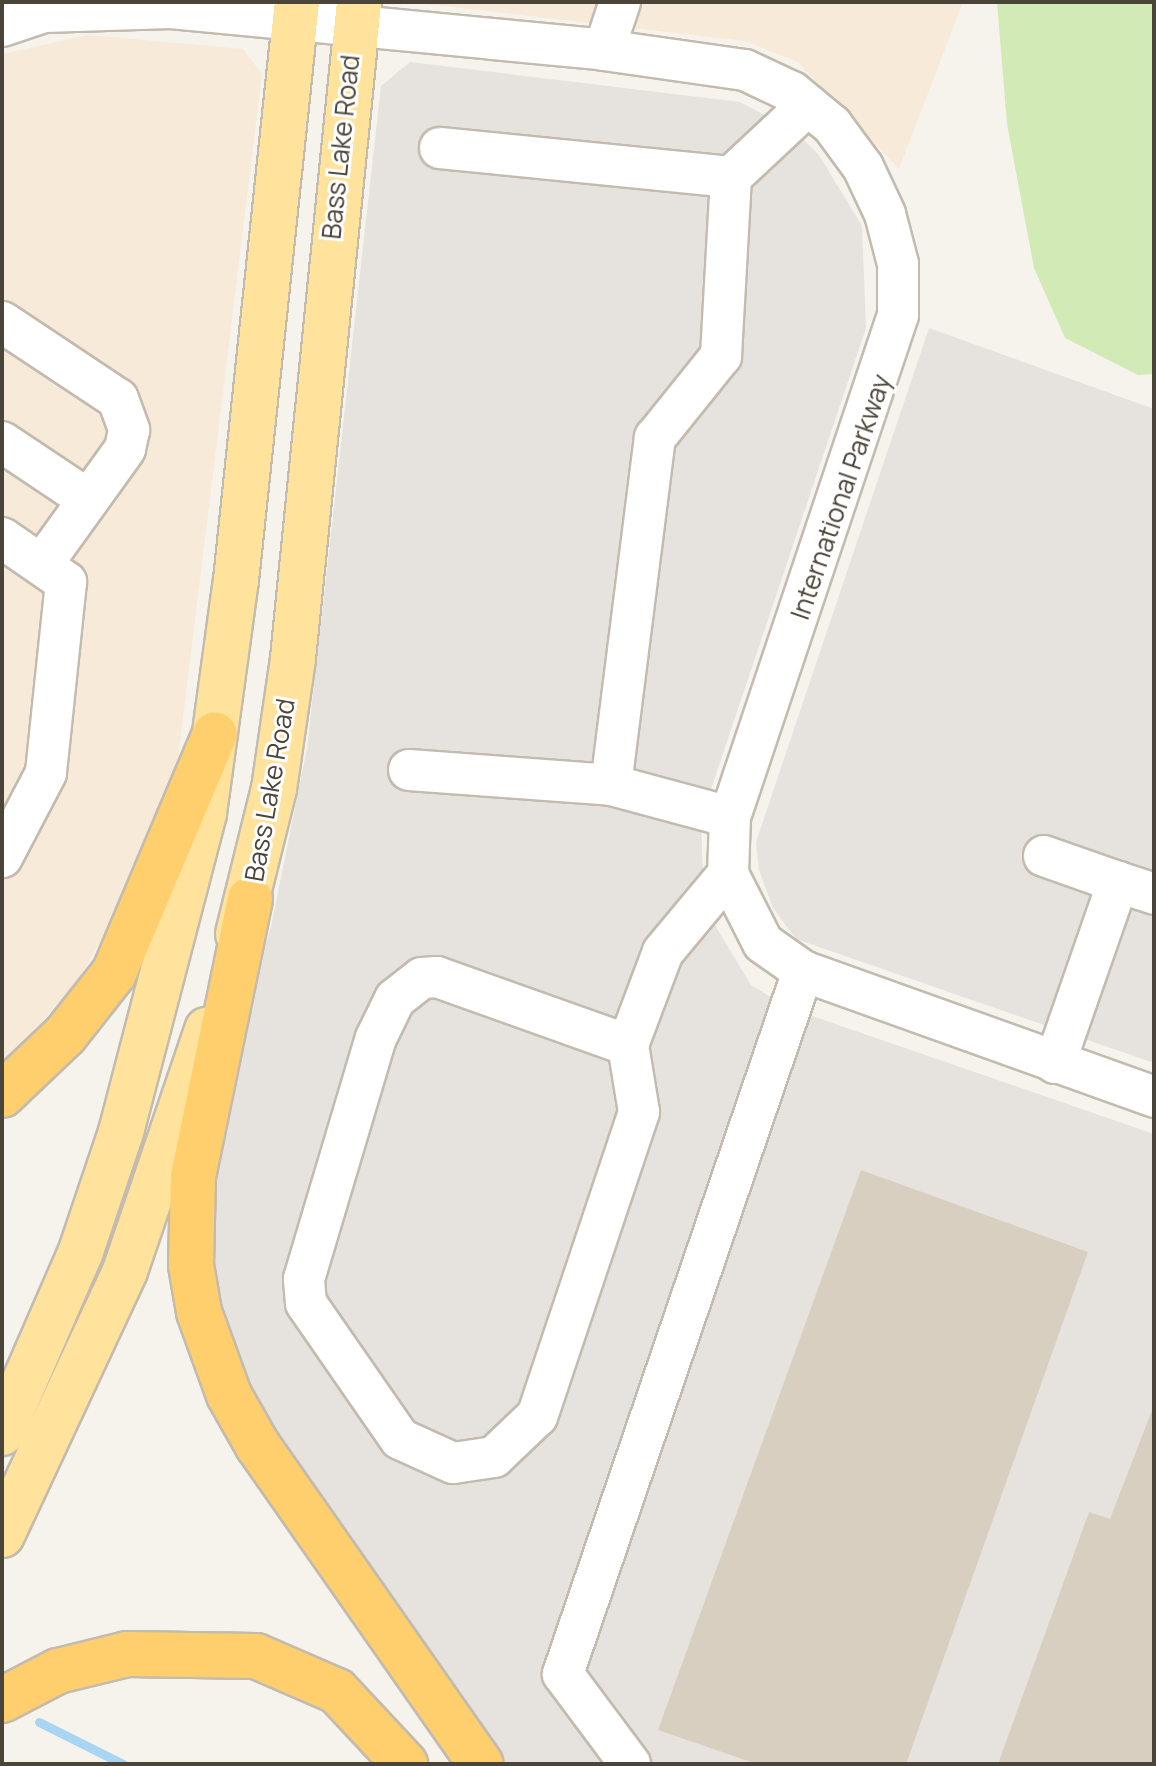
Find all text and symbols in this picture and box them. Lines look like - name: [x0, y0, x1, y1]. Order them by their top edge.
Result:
- street label: Bass Lake Road: [316, 53, 366, 241]
- street label: International Parkway: [784, 370, 898, 624]
- street label: Bass Lake Road: [239, 696, 301, 884]

